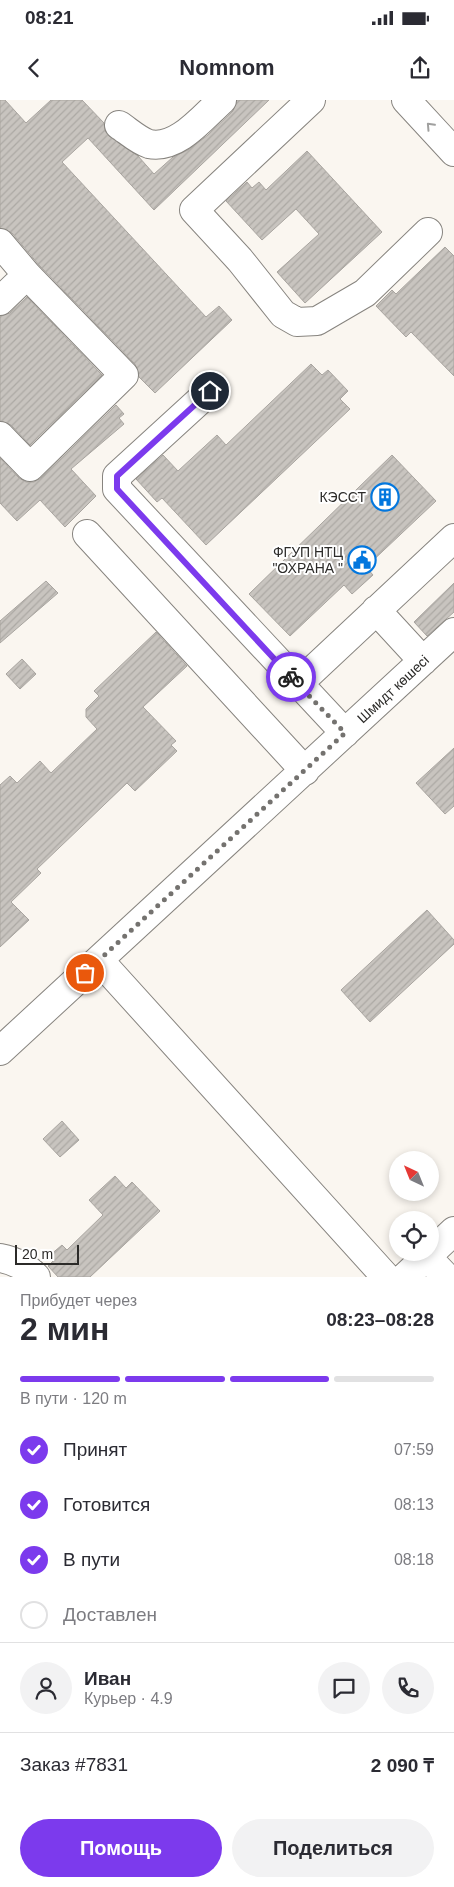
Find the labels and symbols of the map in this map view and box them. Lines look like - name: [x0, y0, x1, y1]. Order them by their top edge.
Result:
- one-way arrow: [427, 123, 436, 132]
- pin: [189, 370, 231, 412]
- building icon: КЭССТ: [370, 482, 400, 512]
- place label: КЭССТ: [319, 489, 366, 505]
- place label: ФГУП НТЦ "ОХРАНА ": [272, 544, 344, 576]
- public building icon: ФГУП НТЦ "ОХРАНА ": [347, 545, 377, 575]
- courier: [266, 652, 316, 702]
- street label: Шмидт көшесі: [354, 652, 432, 726]
- pin: [64, 952, 106, 994]
- north arrow: [389, 1151, 439, 1201]
- scale bar: [15, 1242, 79, 1265]

